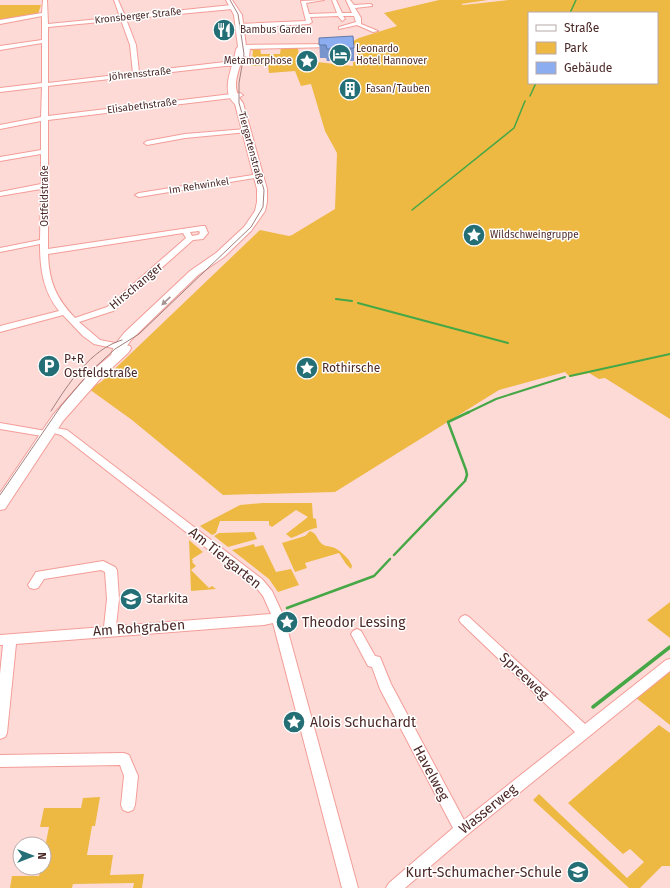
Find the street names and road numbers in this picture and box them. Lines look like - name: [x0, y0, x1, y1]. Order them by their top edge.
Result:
- street label: Kronsberger Straße: [94, 5, 182, 27]
- street label: Jöhrensstraße: [108, 65, 172, 83]
- street label: Elisabethstraße: [106, 96, 178, 116]
- street label: Tiergartenstraße: [236, 110, 266, 186]
- street label: Ostfeldstraße: [39, 165, 51, 227]
- street label: Im Rehwinkel: [168, 175, 230, 197]
- street label: Hirschanger: [107, 259, 166, 312]
- street label: Am Tiergarten: [185, 524, 265, 592]
- street label: Am Rohgraben: [92, 616, 186, 640]
- street label: Spreeweg: [496, 649, 553, 704]
- street label: Havelweg: [409, 742, 453, 804]
- street label: Wasserweg: [456, 780, 521, 837]

